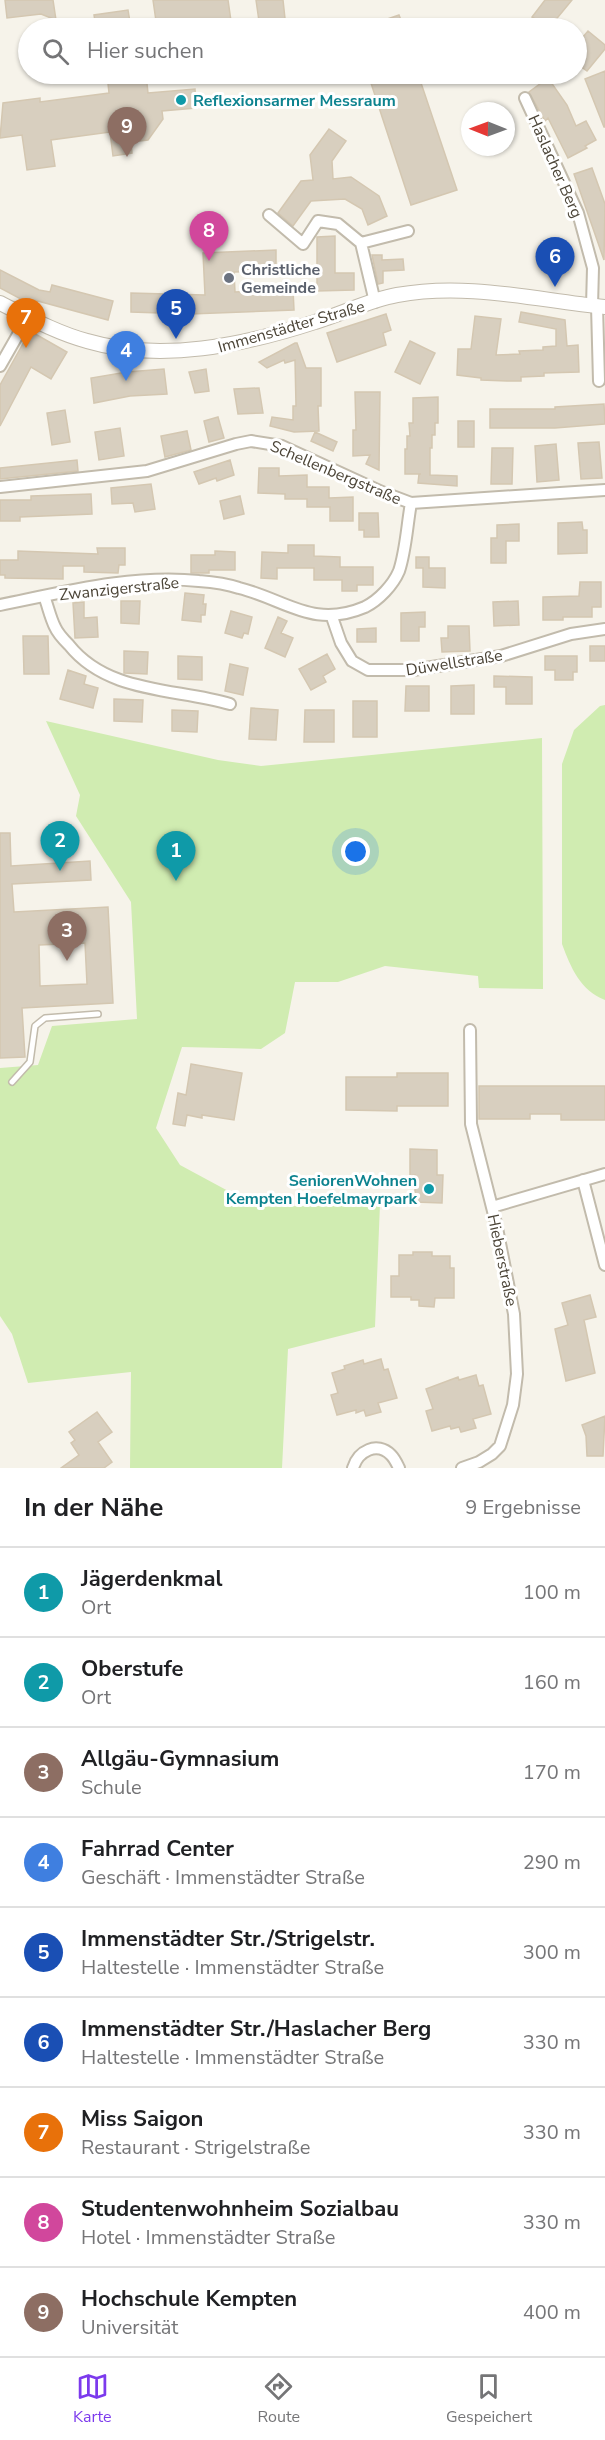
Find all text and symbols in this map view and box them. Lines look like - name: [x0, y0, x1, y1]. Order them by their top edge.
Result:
- search box: [18, 18, 587, 84]
- icon: search: [39, 35, 72, 68]
- text: Hier suchen: [87, 36, 204, 66]
- place label: Reflexionsarmer Messraum: [193, 90, 396, 112]
- marker: Reflexionsarmer Messraum: [174, 93, 188, 107]
- north arrow: [461, 102, 515, 156]
- pin: 9: [108, 108, 146, 157]
- street label: Haslacher Berg: [523, 111, 588, 221]
- pin: 8: [190, 212, 228, 261]
- pin: 6: [536, 238, 574, 287]
- place label: Christliche Gemeinde: [241, 259, 321, 299]
- marker: Christliche Gemeinde: [222, 271, 236, 285]
- pin: 5: [156, 290, 195, 339]
- street label: Immenstädter Straße: [215, 295, 367, 358]
- pin: 7: [6, 298, 46, 348]
- pin: 4: [106, 332, 146, 381]
- street label: Schellenbergstraße: [267, 435, 405, 510]
- street label: Zwanzigerstraße: [58, 572, 180, 606]
- street label: Düwellstraße: [404, 644, 504, 682]
- pin: 2: [40, 822, 80, 871]
- pin: 1: [156, 832, 195, 881]
- your location: [341, 837, 370, 866]
- pin: 3: [48, 912, 86, 961]
- place label: SeniorenWohnen Kempten Hoefelmayrpark: [226, 1170, 417, 1210]
- marker: SeniorenWohnen Kempten Hoefelmayrpark: [422, 1182, 436, 1196]
- street label: Hieberstraße: [482, 1212, 523, 1308]
- text: In der Nähe: [24, 1490, 163, 1525]
- text: 9 Ergebnisse: [465, 1494, 581, 1521]
- text: Jägerdenkmal: [81, 1564, 223, 1594]
- text: 1: [38, 1579, 50, 1606]
- text: 100 m: [523, 1579, 581, 1606]
- text: Ort: [81, 1594, 111, 1621]
- text: Oberstufe: [81, 1654, 183, 1684]
- text: 2: [38, 1669, 50, 1696]
- text: 160 m: [523, 1669, 581, 1696]
- text: Ort: [81, 1684, 111, 1711]
- text: Allgäu-Gymnasium: [81, 1744, 279, 1774]
- text: 3: [38, 1759, 50, 1786]
- text: 170 m: [523, 1759, 581, 1786]
- text: Schule: [81, 1774, 142, 1801]
- text: Fahrrad Center: [81, 1834, 234, 1864]
- text: 4: [38, 1849, 50, 1876]
- text: 290 m: [523, 1849, 581, 1876]
- text: Geschäft · Immenstädter Straße: [81, 1864, 365, 1891]
- text: Immenstädter Str./Strigelstr.: [81, 1924, 375, 1954]
- text: 5: [38, 1939, 50, 1966]
- text: 300 m: [523, 1939, 581, 1966]
- text: Haltestelle · Immenstädter Straße: [81, 1954, 384, 1981]
- text: Immenstädter Str./Haslacher Berg: [81, 2014, 431, 2044]
- text: 6: [38, 2029, 50, 2056]
- text: 330 m: [523, 2029, 581, 2056]
- text: Haltestelle · Immenstädter Straße: [81, 2044, 384, 2071]
- text: Miss Saigon: [81, 2104, 203, 2134]
- text: 7: [38, 2119, 50, 2146]
- text: 330 m: [523, 2119, 581, 2146]
- text: Restaurant · Strigelstraße: [81, 2134, 310, 2161]
- text: Studentenwohnheim Sozialbau: [81, 2194, 399, 2224]
- text: 8: [38, 2209, 50, 2236]
- text: 330 m: [523, 2209, 581, 2236]
- text: Hotel · Immenstädter Straße: [81, 2224, 335, 2251]
- text: Hochschule Kempten: [81, 2284, 297, 2314]
- text: 9: [38, 2299, 50, 2326]
- text: 400 m: [523, 2299, 581, 2326]
- text: Universität: [81, 2314, 178, 2341]
- tab: Karte: [73, 2370, 112, 2428]
- tab: Route: [258, 2370, 300, 2428]
- tab: Gespeichert: [446, 2370, 532, 2428]

